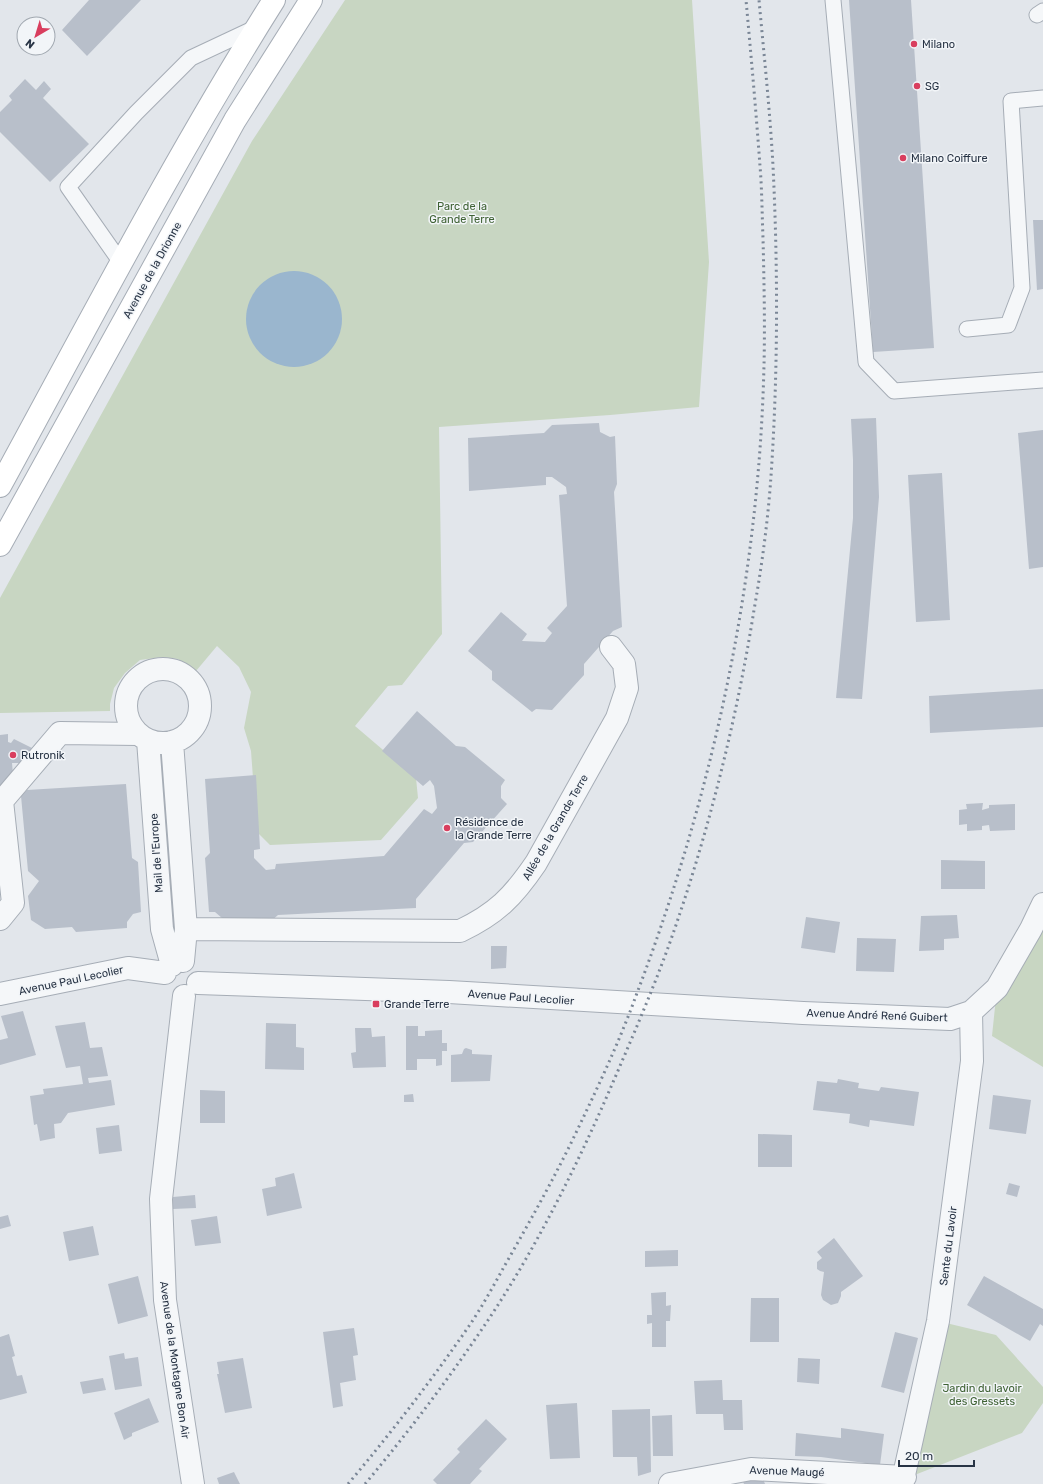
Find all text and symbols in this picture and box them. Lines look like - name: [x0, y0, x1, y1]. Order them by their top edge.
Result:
- north arrow: [16, 16, 56, 56]
- text: N: [23, 36, 37, 51]
- place label: Milano: [922, 38, 955, 51]
- marker: Milano: [909, 39, 919, 49]
- place label: SG: [925, 80, 939, 93]
- marker: SG: [912, 81, 922, 91]
- place label: Milano Coiffure: [911, 152, 988, 165]
- marker: Milano Coiffure: [898, 153, 908, 163]
- park label: Parc de la Grande Terre: [429, 200, 495, 226]
- street label: Avenue de la Drionne: [121, 220, 184, 321]
- place label: Rutronik: [21, 749, 65, 762]
- marker: Rutronik: [8, 750, 18, 760]
- street label: Allée de la Grande Terre: [520, 772, 591, 882]
- street label: Mail de l'Europe: [147, 813, 166, 893]
- place label: Résidence de la Grande Terre: [455, 816, 532, 842]
- marker: Résidence de la Grande Terre: [442, 823, 452, 833]
- street label: Avenue Paul Lecolier: [18, 963, 125, 998]
- street label: Avenue Paul Lecolier: [467, 987, 575, 1008]
- place label: Grande Terre: [384, 998, 449, 1011]
- marker: Grande Terre: [371, 999, 381, 1009]
- street label: Avenue André René Guibert: [806, 1007, 948, 1024]
- street label: Sente du Lavoir: [937, 1205, 960, 1286]
- street label: Avenue de la Montagne Bon Air: [157, 1280, 192, 1441]
- park label: Jardin du lavoir des Gressets: [942, 1382, 1022, 1408]
- scale bar: [899, 1442, 974, 1468]
- text: 20 m: [905, 1449, 933, 1463]
- street label: Avenue Maugé: [749, 1464, 825, 1479]

